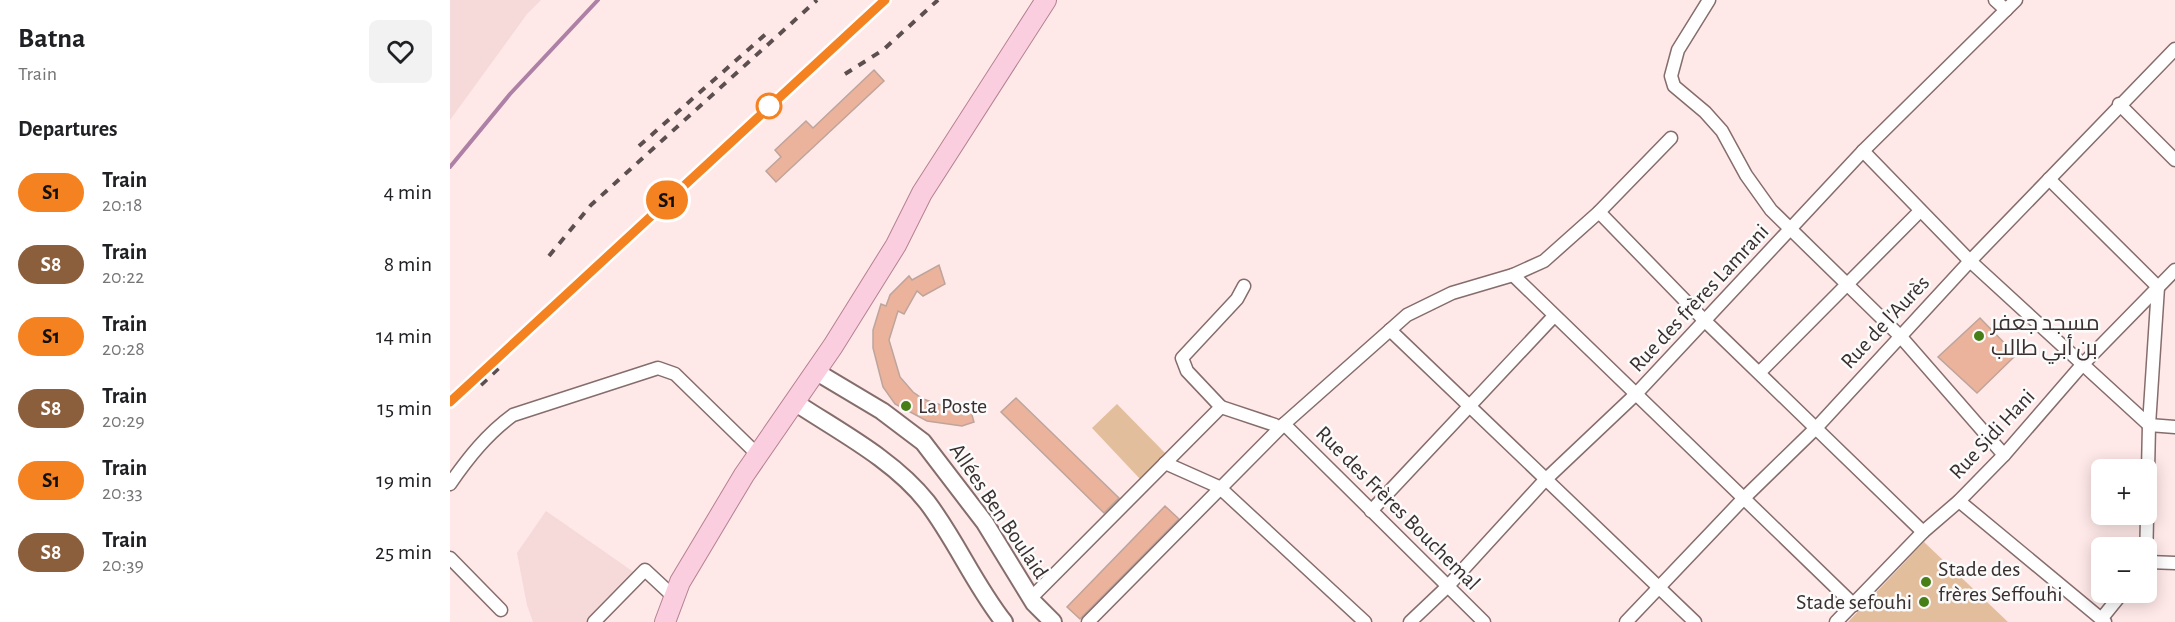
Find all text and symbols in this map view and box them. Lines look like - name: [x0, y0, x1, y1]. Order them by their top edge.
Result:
- button: heart: [369, 20, 432, 83]
- text: Batna: [18, 25, 85, 53]
- text: Train: [18, 64, 57, 84]
- unlabelled marker: [756, 93, 782, 119]
- text: Departures: [18, 118, 118, 140]
- text: Train: [102, 169, 147, 191]
- line badge: S1: [640, 180, 694, 220]
- text: 4 min: [384, 181, 432, 203]
- text: S1: [42, 182, 60, 203]
- text: S1: [658, 190, 676, 211]
- text: 20:18: [102, 195, 143, 215]
- street label: Rue des frères Lamrani: [1625, 220, 1773, 376]
- text: Train: [102, 241, 147, 263]
- text: 8 min: [384, 253, 432, 275]
- text: S8: [41, 254, 61, 275]
- text: 20:22: [102, 267, 144, 287]
- street label: Rue de l'Aurès: [1837, 271, 1933, 373]
- place label: مسجد جعفر بن أبي طالب: [1989, 312, 2100, 364]
- text: Train: [102, 313, 147, 335]
- text: 14 min: [376, 325, 432, 347]
- text: S1: [42, 326, 60, 347]
- marker: مسجد جعفر بن أبي طالب: [1972, 329, 1986, 343]
- text: 20:28: [102, 339, 145, 359]
- text: Train: [102, 385, 147, 407]
- street label: Rue Sidi Hani: [1945, 385, 2039, 483]
- place label: La Poste: [918, 395, 987, 417]
- text: 15 min: [377, 397, 432, 419]
- text: S8: [41, 398, 61, 419]
- marker: La Poste: [899, 399, 913, 413]
- text: 20:29: [102, 411, 145, 431]
- street label: Rue des Frères Bouchemal: [1312, 422, 1484, 594]
- street label: Allées Ben Boulaid: [946, 439, 1052, 583]
- text: Train: [102, 457, 147, 479]
- map controls: [2091, 459, 2157, 603]
- button: +: [2091, 459, 2157, 525]
- text: 19 min: [376, 469, 432, 491]
- text: S1: [42, 470, 60, 491]
- text: 20:33: [102, 483, 143, 503]
- text: Train: [102, 529, 147, 551]
- button: −: [2091, 537, 2157, 603]
- text: 25 min: [375, 541, 432, 563]
- text: S8: [41, 542, 61, 563]
- text: 20:39: [102, 555, 144, 575]
- place label: Stade des frères Seffouhi: [1938, 558, 2063, 605]
- marker: Stade des frères Seffouhi: [1919, 575, 1933, 589]
- place label: Stade sefouhi: [1796, 591, 1912, 613]
- marker: Stade sefouhi: [1917, 595, 1931, 609]

